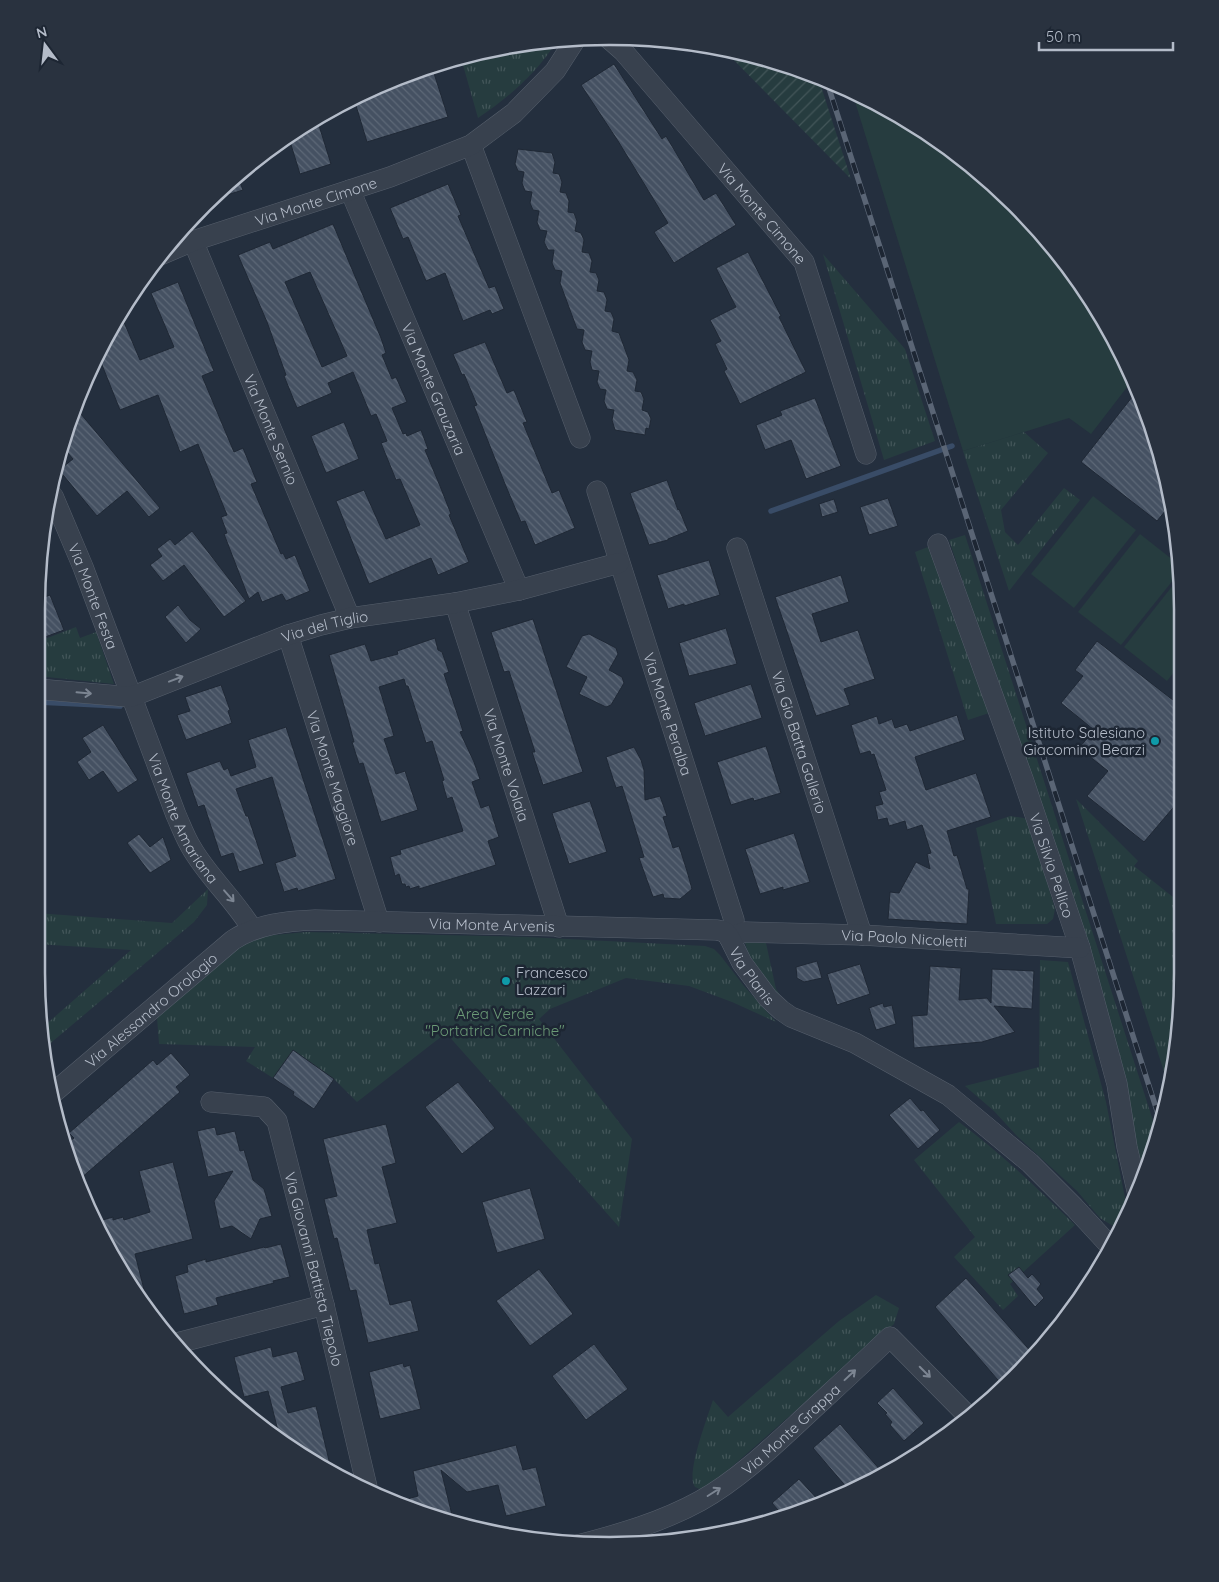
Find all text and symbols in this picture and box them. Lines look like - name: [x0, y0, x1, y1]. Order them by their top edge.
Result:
- north arrow: [20, 20, 70, 70]
- scale bar: [1039, 20, 1173, 52]
- text: N: [34, 22, 49, 42]
- text: 50 m: [1046, 27, 1081, 46]
- street label: Via Monte Cimone: [714, 159, 811, 268]
- street label: Via Monte Cimone: [252, 172, 379, 230]
- street label: Via Monte Grauzaria: [398, 320, 470, 458]
- street label: Via Monte Sernio: [240, 371, 303, 487]
- street label: Via Monte Festa: [64, 540, 122, 652]
- street label: Via del Tiglio: [278, 606, 369, 646]
- street label: Via Monte Peralba: [640, 650, 697, 778]
- street label: Via Gio Batta Gallerio: [768, 669, 832, 816]
- one-way arrow: [168, 674, 183, 683]
- one-way arrow: [76, 688, 92, 698]
- street label: Via Monte Volaia: [480, 706, 534, 824]
- street label: Via Monte Maggiore: [303, 708, 364, 848]
- place label: Istituto Salesiano Giacomino Bearzi: [1023, 723, 1145, 759]
- marker: Istituto Salesiano Giacomino Bearzi: [1149, 735, 1161, 747]
- street label: Via Monte Amariana: [144, 751, 223, 887]
- street label: Via Silvio Pellico: [1026, 810, 1079, 920]
- one-way arrow: [223, 889, 235, 902]
- street label: Via Monte Arvenis: [429, 913, 555, 935]
- street label: Via Paolo Nicoletti: [841, 925, 968, 951]
- street label: Via Planis: [726, 943, 779, 1009]
- street label: Via Alessandro Orologio: [81, 948, 221, 1071]
- place label: Francesco Lazzari: [516, 963, 588, 999]
- marker: Francesco Lazzari: [500, 975, 512, 987]
- park label: Area Verde "Portatrici Carniche": [425, 1004, 565, 1040]
- street label: Via Giovanni Battista Tiepolo: [281, 1170, 348, 1368]
- one-way arrow: [918, 1366, 931, 1378]
- one-way arrow: [844, 1369, 856, 1381]
- street label: Via Monte Grappa: [737, 1379, 844, 1479]
- one-way arrow: [706, 1487, 720, 1497]

